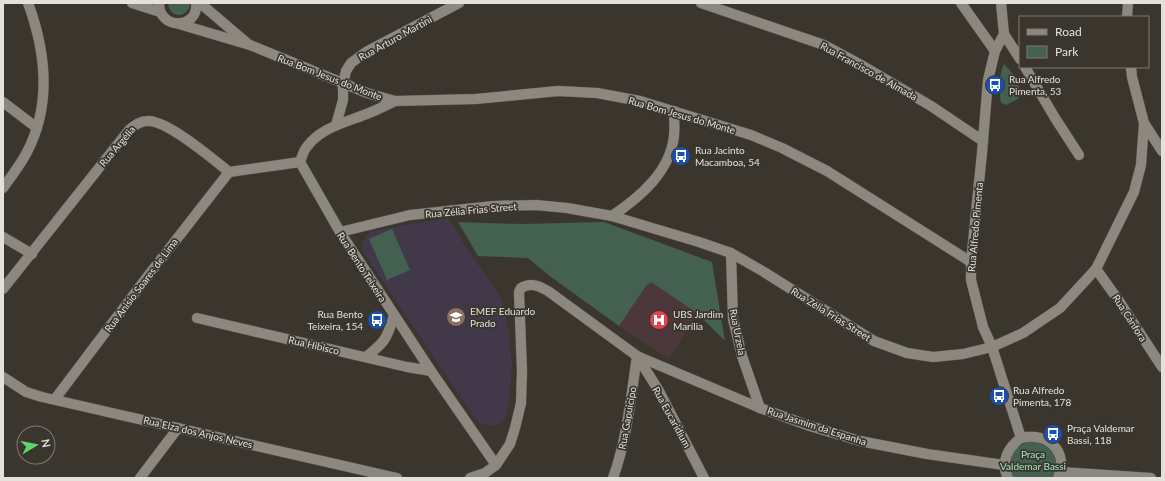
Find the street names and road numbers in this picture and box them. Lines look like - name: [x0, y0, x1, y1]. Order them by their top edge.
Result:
- street label: Rua Arturo Martini: [356, 13, 434, 63]
- street label: Rua Francisco de Almada: [818, 39, 920, 103]
- street label: Rua Bom Jesus do Monte: [276, 52, 384, 102]
- street label: Rua Bom Jesus do Monte: [627, 94, 737, 136]
- street label: Rua Argélia: [97, 123, 137, 169]
- street label: Rua Alfredo Pimenta: [965, 182, 985, 272]
- street label: Rua Zélia Frias Street: [425, 200, 518, 220]
- street label: Rua Bento Teixeira: [335, 230, 389, 304]
- street label: Rua Anisio Soares de Lima: [102, 236, 180, 334]
- street label: Rua Zélia Frias Street: [789, 285, 874, 344]
- street label: Rua Cánfora: [1110, 292, 1150, 344]
- street label: Rua Urzela: [728, 308, 748, 356]
- street label: Rua Hibisco: [287, 333, 341, 357]
- street label: Rua Eucaridium: [650, 384, 694, 450]
- street label: Rua Gapuicipo: [616, 385, 638, 450]
- street label: Rua Jasmim da Espanha: [766, 404, 868, 448]
- street label: Rua Elza dos Anjos Neves: [142, 414, 254, 450]

